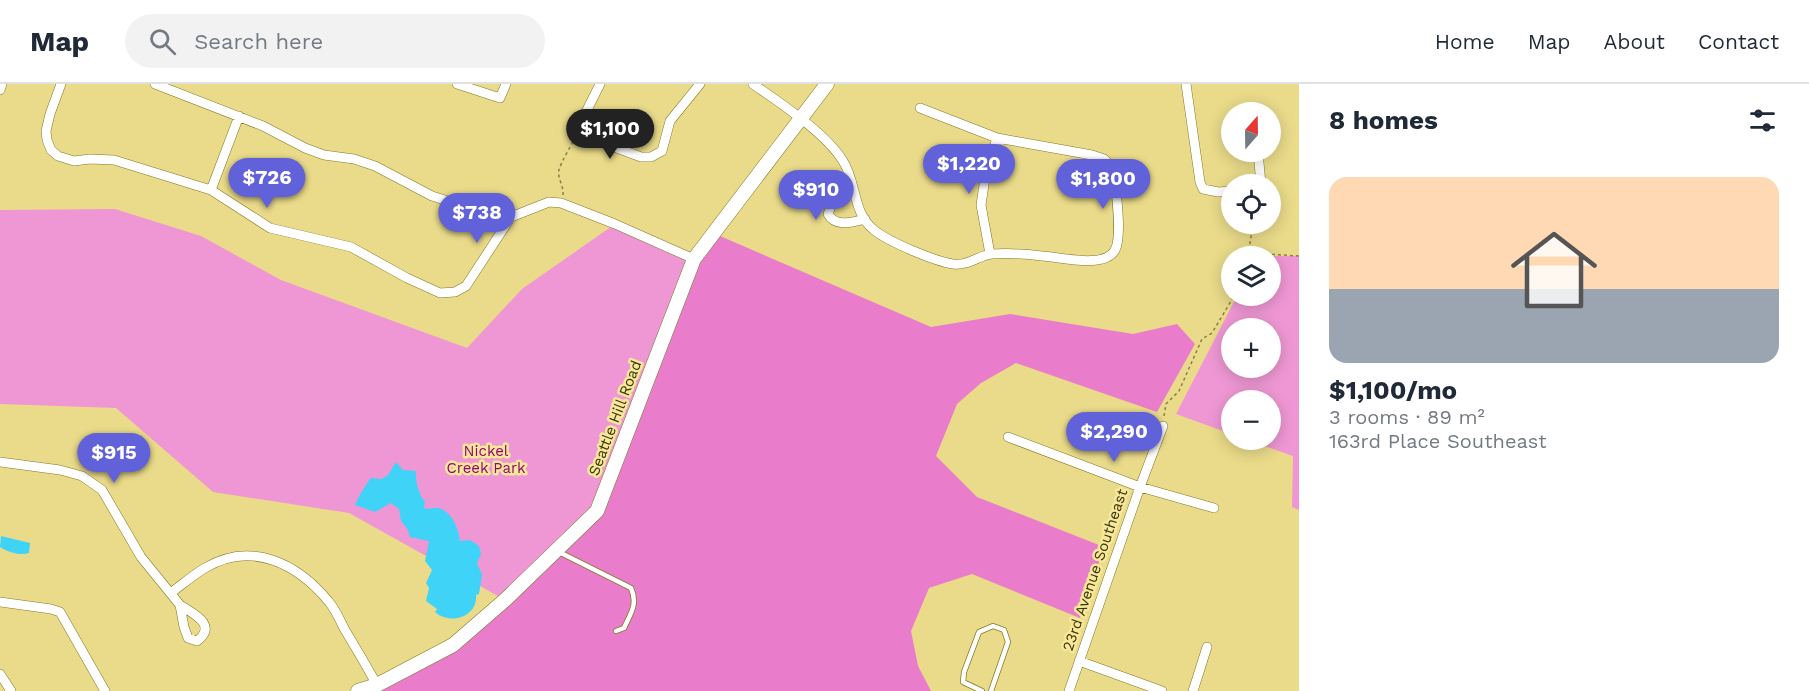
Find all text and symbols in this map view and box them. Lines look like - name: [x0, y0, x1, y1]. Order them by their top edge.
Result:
- search box: [125, 14, 545, 68]
- text: Map: [30, 25, 89, 58]
- icon: search: [146, 25, 179, 58]
- text: Search here: [194, 29, 323, 54]
- text: Home: [1435, 29, 1495, 54]
- text: Map: [1528, 29, 1571, 54]
- text: About: [1604, 29, 1665, 54]
- text: Contact: [1698, 29, 1779, 54]
- north arrow: [1221, 102, 1281, 162]
- map controls: [1221, 102, 1281, 450]
- icon: filters: [1746, 104, 1779, 137]
- text: 8 homes: [1329, 105, 1438, 135]
- pin: $1,100: [561, 109, 659, 160]
- text: $1,100: [580, 116, 640, 140]
- pin: $1,220: [920, 144, 1018, 195]
- text: $1,220: [937, 151, 1001, 175]
- pin: $726: [231, 158, 303, 209]
- pin: $1,800: [1054, 159, 1152, 210]
- text: $726: [242, 165, 292, 189]
- text: $1,800: [1070, 166, 1136, 190]
- pin: $910: [780, 170, 852, 221]
- button: locate: [1221, 174, 1281, 234]
- text: $910: [793, 177, 839, 201]
- pin: $738: [441, 193, 513, 244]
- text: $738: [452, 200, 502, 224]
- icon: home: [1500, 216, 1608, 324]
- button: layers: [1221, 246, 1281, 306]
- button: +: [1221, 318, 1281, 378]
- street label: Seattle Hill Road: [585, 358, 645, 478]
- text: $1,100/mo: [1329, 375, 1457, 405]
- button: −: [1221, 390, 1281, 450]
- text: 3 rooms · 89 m²: [1329, 405, 1485, 429]
- pin: $2,290: [1065, 412, 1163, 463]
- text: $2,290: [1080, 419, 1148, 443]
- text: 163rd Place Southeast: [1329, 429, 1547, 453]
- pin: $915: [78, 433, 150, 484]
- text: $915: [91, 440, 137, 464]
- park label: Nickel Creek Park: [446, 442, 526, 477]
- street label: 23rd Avenue Southeast: [1059, 486, 1131, 653]

